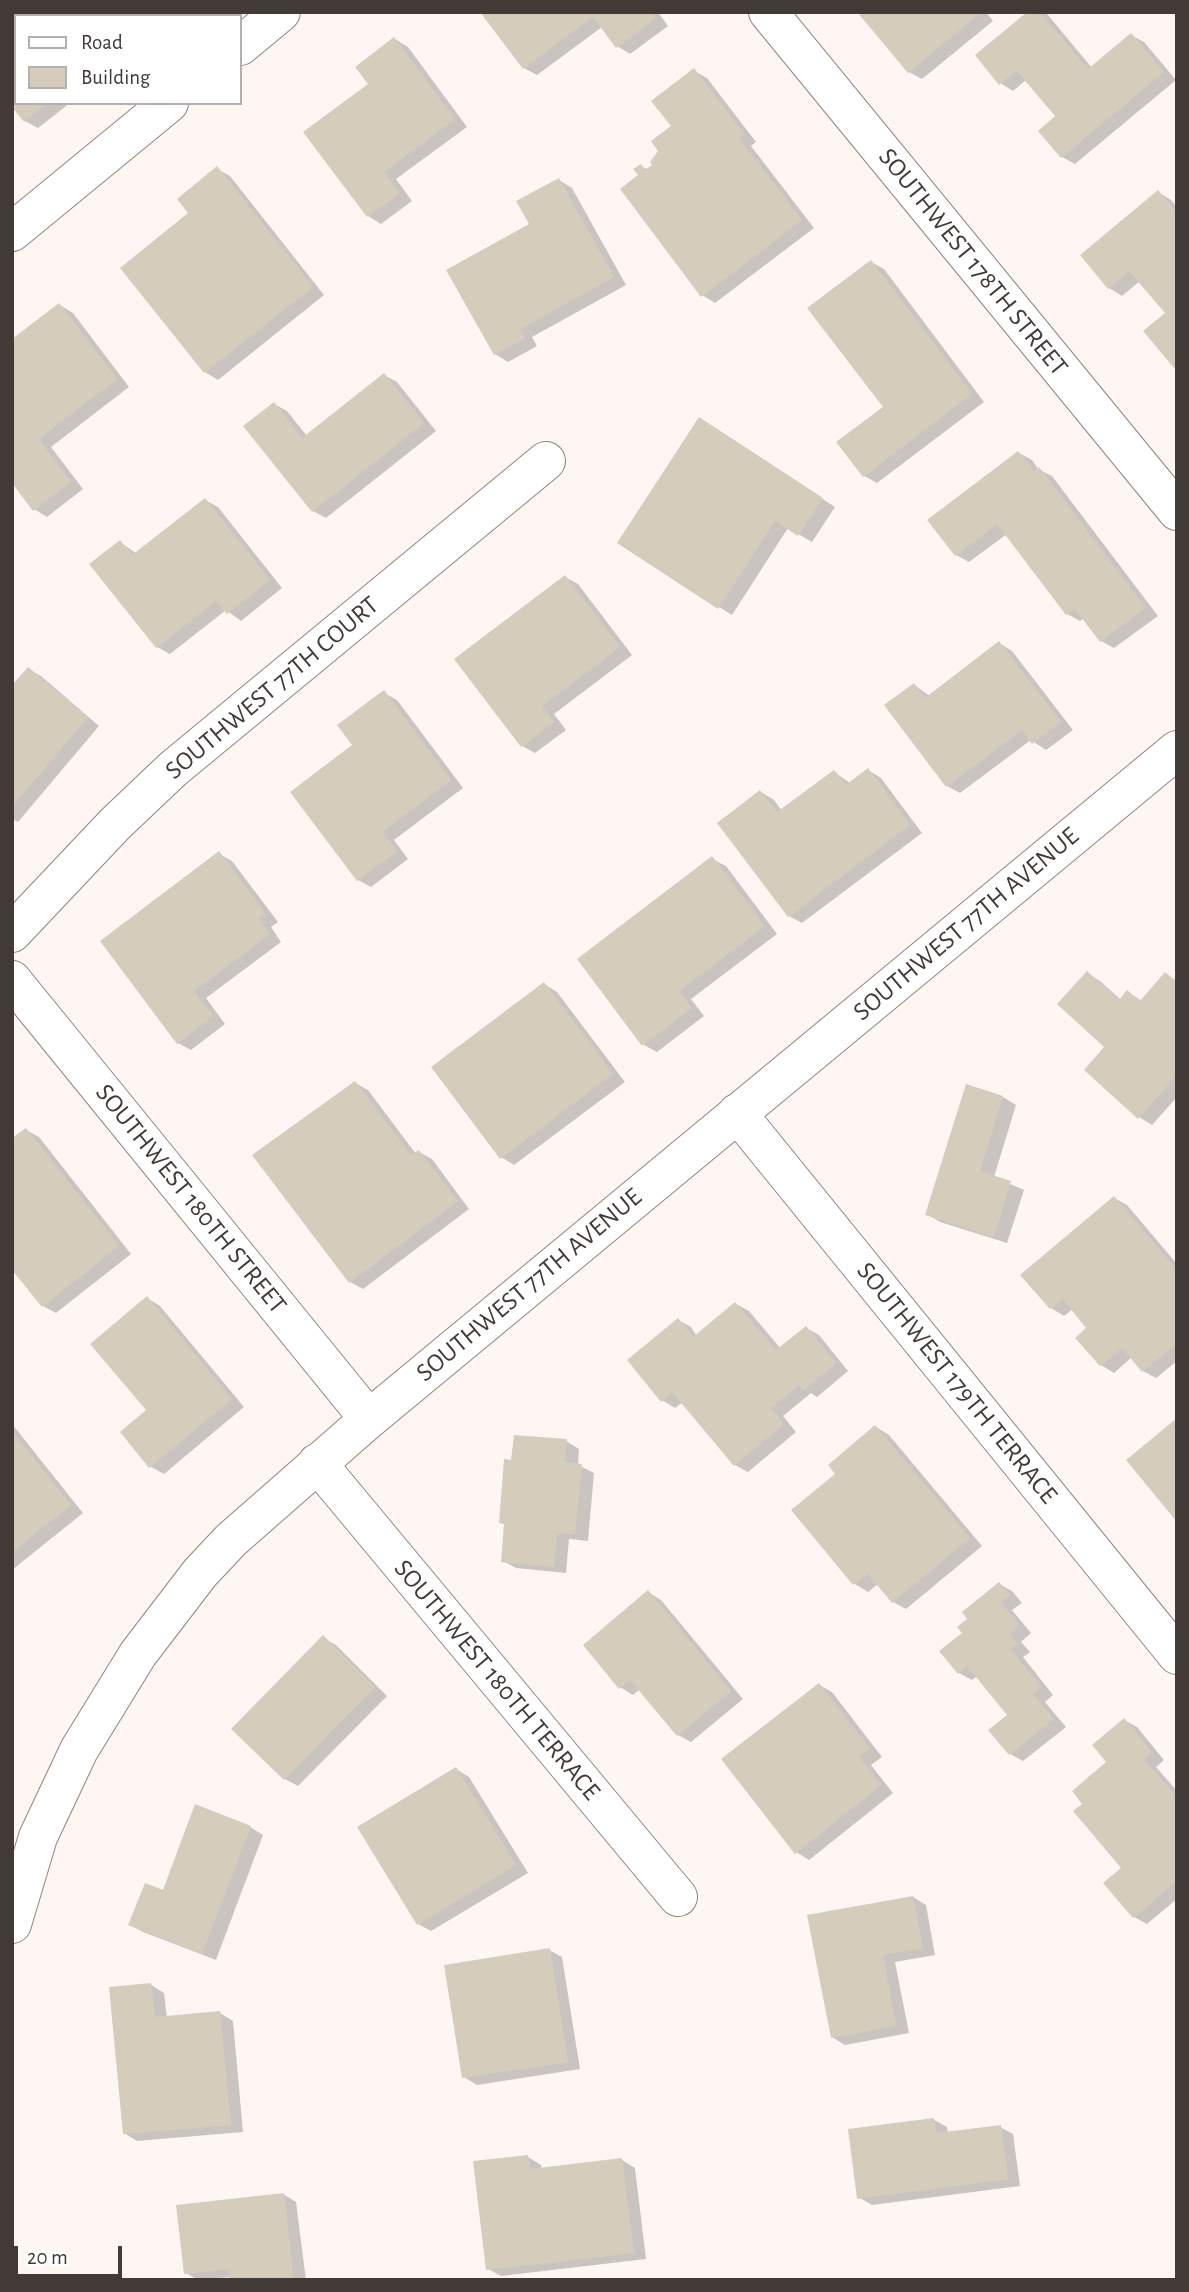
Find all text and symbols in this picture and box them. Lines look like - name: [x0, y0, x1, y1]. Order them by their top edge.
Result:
- legend: [14, 14, 242, 105]
- text: Road: [81, 32, 123, 53]
- text: Building: [81, 67, 150, 88]
- street label: SOUTHWEST 178TH STREET: [872, 142, 1074, 382]
- street label: SOUTHWEST 77TH COURT: [159, 590, 385, 786]
- street label: SOUTHWEST 77TH AVENUE: [847, 821, 1085, 1027]
- street label: SOUTHWEST 180TH STREET: [89, 1078, 293, 1320]
- street label: SOUTHWEST 77TH AVENUE: [410, 1182, 648, 1388]
- street label: SOUTHWEST 179TH TERRACE: [850, 1256, 1064, 1510]
- street label: SOUTHWEST 180TH TERRACE: [387, 1553, 607, 1807]
- scale bar: [18, 2232, 126, 2276]
- text: 20 m: [27, 2247, 68, 2268]

